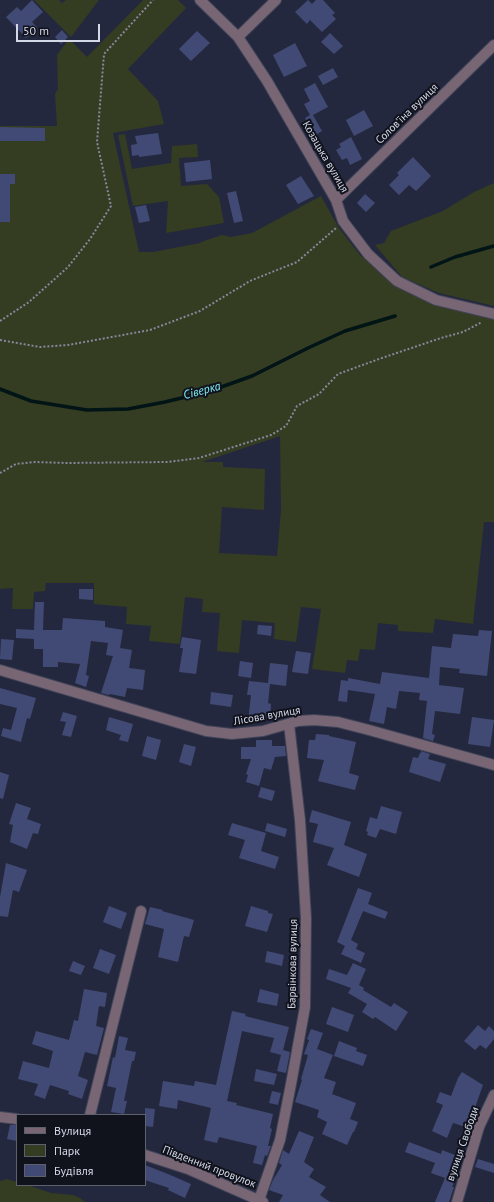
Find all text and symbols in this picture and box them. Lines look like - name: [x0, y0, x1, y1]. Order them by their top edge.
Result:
- scale bar: [18, 16, 102, 42]
- text: 50 m: [23, 23, 49, 38]
- street label: Соловʼїна вулиця: [373, 81, 441, 147]
- street label: Козацька вулиця: [299, 119, 351, 195]
- water label: Сіверка: [182, 379, 222, 403]
- street label: Лісова вулиця: [233, 704, 301, 728]
- street label: Барвінкова вулиця: [286, 919, 300, 1009]
- street label: вулиця Свободи: [444, 1105, 482, 1183]
- legend: [16, 1114, 146, 1186]
- text: Вулиця: [54, 1123, 91, 1138]
- text: Парк: [54, 1143, 80, 1158]
- street label: Південний провулок: [160, 1143, 258, 1191]
- text: Будівля: [54, 1163, 93, 1178]

